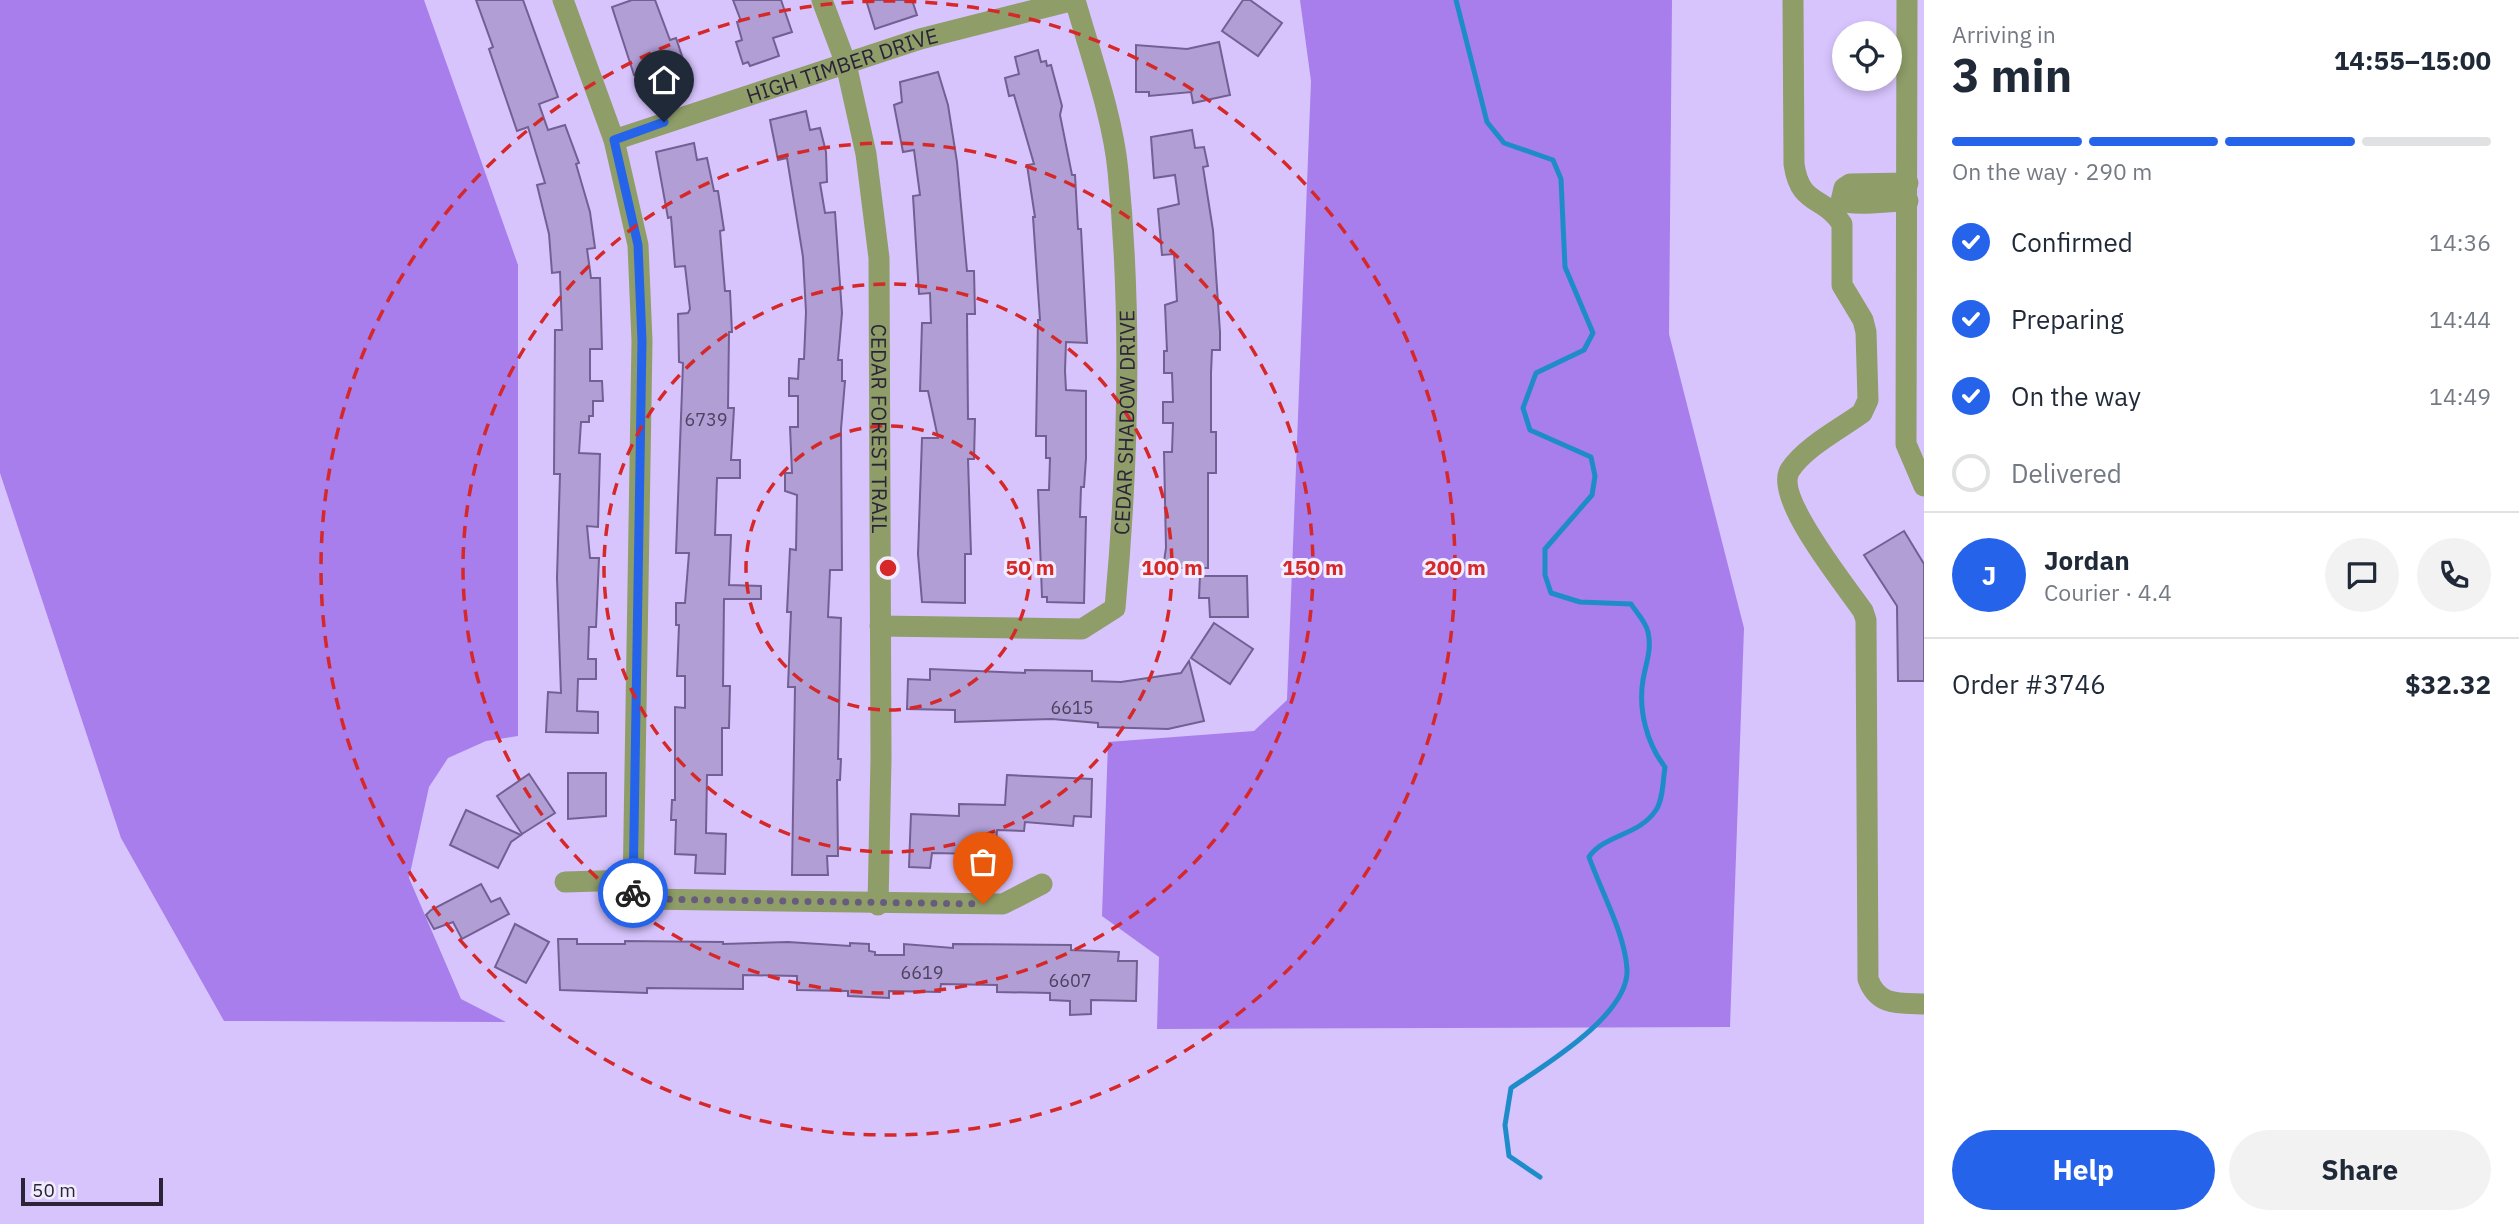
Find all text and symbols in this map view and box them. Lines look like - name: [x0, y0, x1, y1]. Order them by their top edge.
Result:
- text: Arriving in: [1952, 19, 2056, 49]
- street label: HIGH TIMBER DRIVE: [742, 21, 941, 109]
- map controls: [1832, 21, 1902, 91]
- button: locate: [1832, 21, 1902, 91]
- text: 14:55–15:00: [2334, 43, 2491, 77]
- text: 3 min: [1952, 45, 2072, 105]
- pin: [634, 50, 694, 122]
- icon: home: [645, 61, 683, 99]
- text: On the way · 290 m: [1952, 156, 2152, 186]
- icon: check: [1952, 223, 1990, 261]
- text: Confirmed: [2011, 225, 2133, 259]
- text: 14:36: [2429, 227, 2491, 257]
- icon: check: [1952, 300, 1990, 338]
- text: Preparing: [2011, 302, 2124, 336]
- text: 14:44: [2429, 304, 2491, 334]
- street label: CEDAR SHADOW DRIVE: [1107, 310, 1141, 536]
- street label: CEDAR FOREST TRAIL: [865, 324, 894, 534]
- icon: check: [1952, 377, 1990, 415]
- text: On the way: [2011, 379, 2141, 413]
- text: 14:49: [2429, 381, 2491, 411]
- house number: 6739: [684, 408, 728, 431]
- text: Delivered: [2011, 456, 2122, 490]
- button: chat: [2325, 538, 2399, 612]
- button: phone: [2417, 538, 2491, 612]
- text: Jordan: [2044, 543, 2130, 577]
- text: 50 m: [1006, 553, 1054, 581]
- text: 100 m: [1141, 553, 1203, 581]
- text: 150 m: [1282, 553, 1344, 581]
- text: 200 m: [1424, 553, 1486, 581]
- centre of rings: [876, 556, 900, 580]
- text: J: [1982, 558, 1996, 592]
- text: Courier · 4.4: [2044, 577, 2172, 607]
- text: Order #3746: [1952, 667, 2106, 701]
- text: $32.32: [2405, 667, 2491, 701]
- house number: 6615: [1050, 696, 1094, 719]
- pin: [953, 832, 1013, 904]
- icon: bag: [964, 843, 1002, 881]
- courier: [598, 858, 668, 928]
- icon: bike: [614, 874, 652, 912]
- house number: 6619: [900, 961, 944, 984]
- house number: 6607: [1048, 969, 1092, 992]
- button: Help: [1952, 1130, 2215, 1210]
- button: Share: [2229, 1130, 2491, 1210]
- scale bar: [21, 1175, 163, 1207]
- text: 50 m: [32, 1178, 76, 1202]

